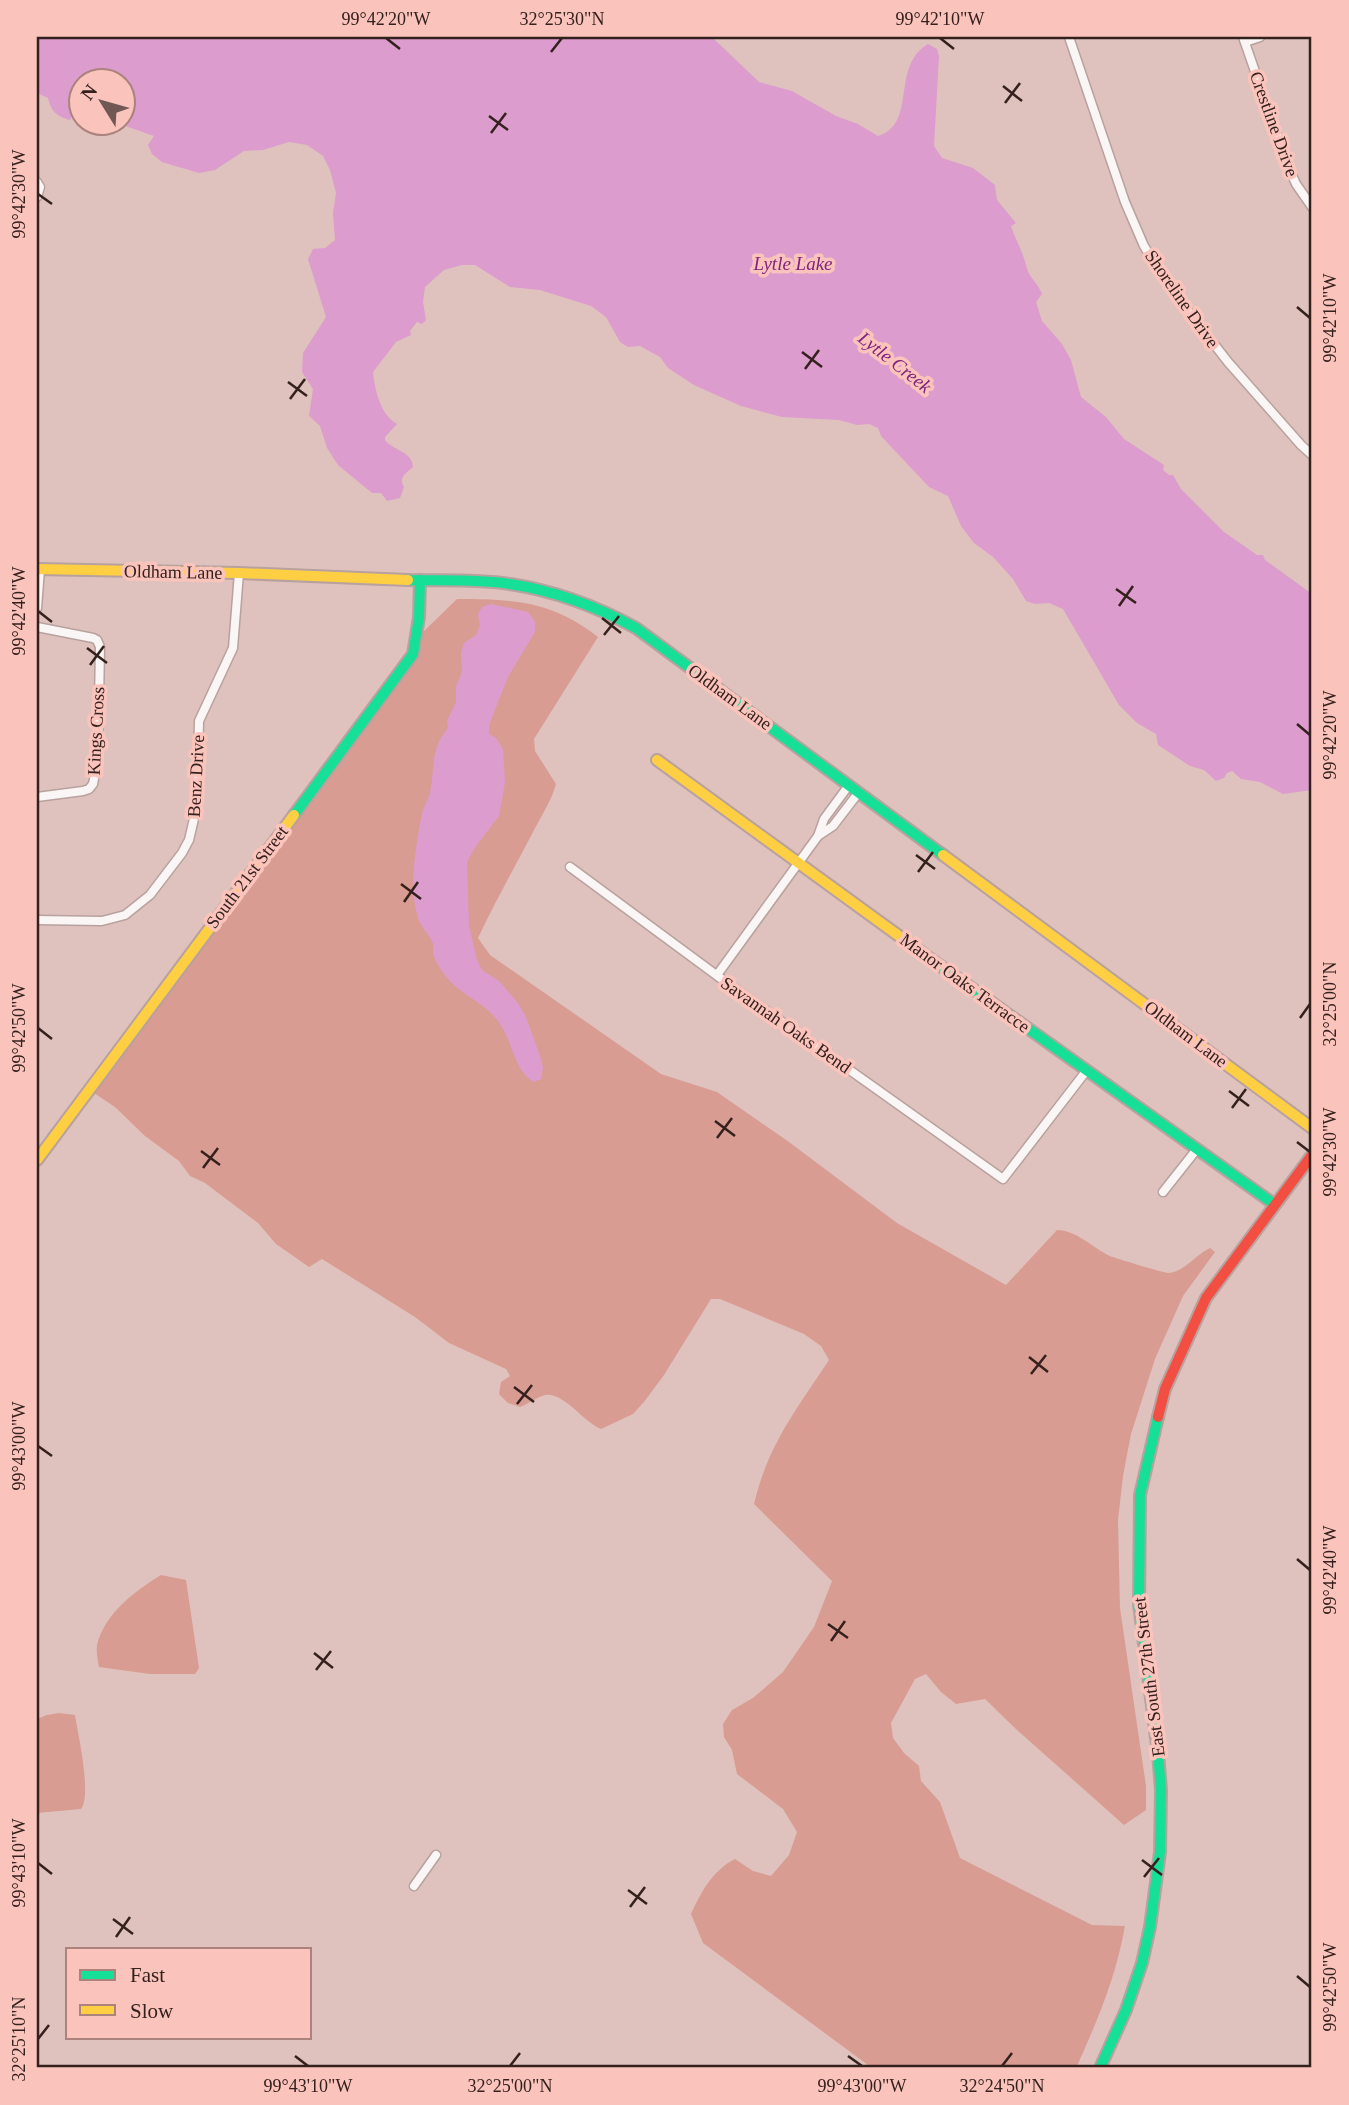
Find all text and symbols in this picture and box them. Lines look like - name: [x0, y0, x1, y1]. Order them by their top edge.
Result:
- text: 99°42'20"W: [342, 9, 430, 29]
- text: 32°25'30"N: [520, 9, 604, 29]
- text: 99°42'10"W: [896, 9, 984, 29]
- north arrow: [66, 66, 136, 136]
- street label: Crestline Drive: [1246, 69, 1302, 179]
- text: N: [76, 80, 102, 104]
- text: 99°42'30"W: [9, 150, 29, 238]
- street label: Shoreline Drive: [1141, 246, 1223, 352]
- water label: Lytle Lake: [752, 253, 833, 274]
- text: 99°42'10"W: [1320, 274, 1340, 362]
- water label: Lytle Creek: [854, 326, 936, 397]
- street label: Oldham Lane: [124, 561, 222, 583]
- text: 99°42'40"W: [9, 567, 29, 655]
- street label: Oldham Lane: [684, 660, 776, 734]
- street label: Kings Cross: [84, 686, 108, 776]
- text: 99°42'20"W: [1320, 691, 1340, 779]
- street label: Benz Drive: [184, 734, 208, 818]
- street label: South 21st Street: [202, 822, 292, 932]
- street label: Manor Oaks Terracce: [896, 929, 1034, 1037]
- text: 32°25'00"N: [1320, 962, 1340, 1046]
- street label: Savannah Oaks Bend: [717, 973, 855, 1077]
- text: 99°42'50"W: [9, 984, 29, 1072]
- street label: Oldham Lane: [1141, 996, 1231, 1072]
- text: 99°42'30"W: [1320, 1108, 1340, 1196]
- text: 99°43'00"W: [9, 1402, 29, 1490]
- text: 99°42'40"W: [1320, 1526, 1340, 1614]
- street label: East South 27th Street: [1129, 1596, 1169, 1758]
- text: 99°43'10"W: [9, 1819, 29, 1907]
- text: 99°42'50"W: [1320, 1943, 1340, 2031]
- legend: [66, 1948, 312, 2038]
- text: Fast: [130, 1963, 165, 1987]
- text: 32°25'10"N: [9, 1997, 29, 2081]
- text: Slow: [130, 1999, 174, 2023]
- text: 99°43'10"W: [264, 2076, 352, 2096]
- text: 32°25'00"N: [468, 2076, 552, 2096]
- text: 99°43'00"W: [818, 2076, 906, 2096]
- text: 32°24'50"N: [960, 2076, 1044, 2096]

